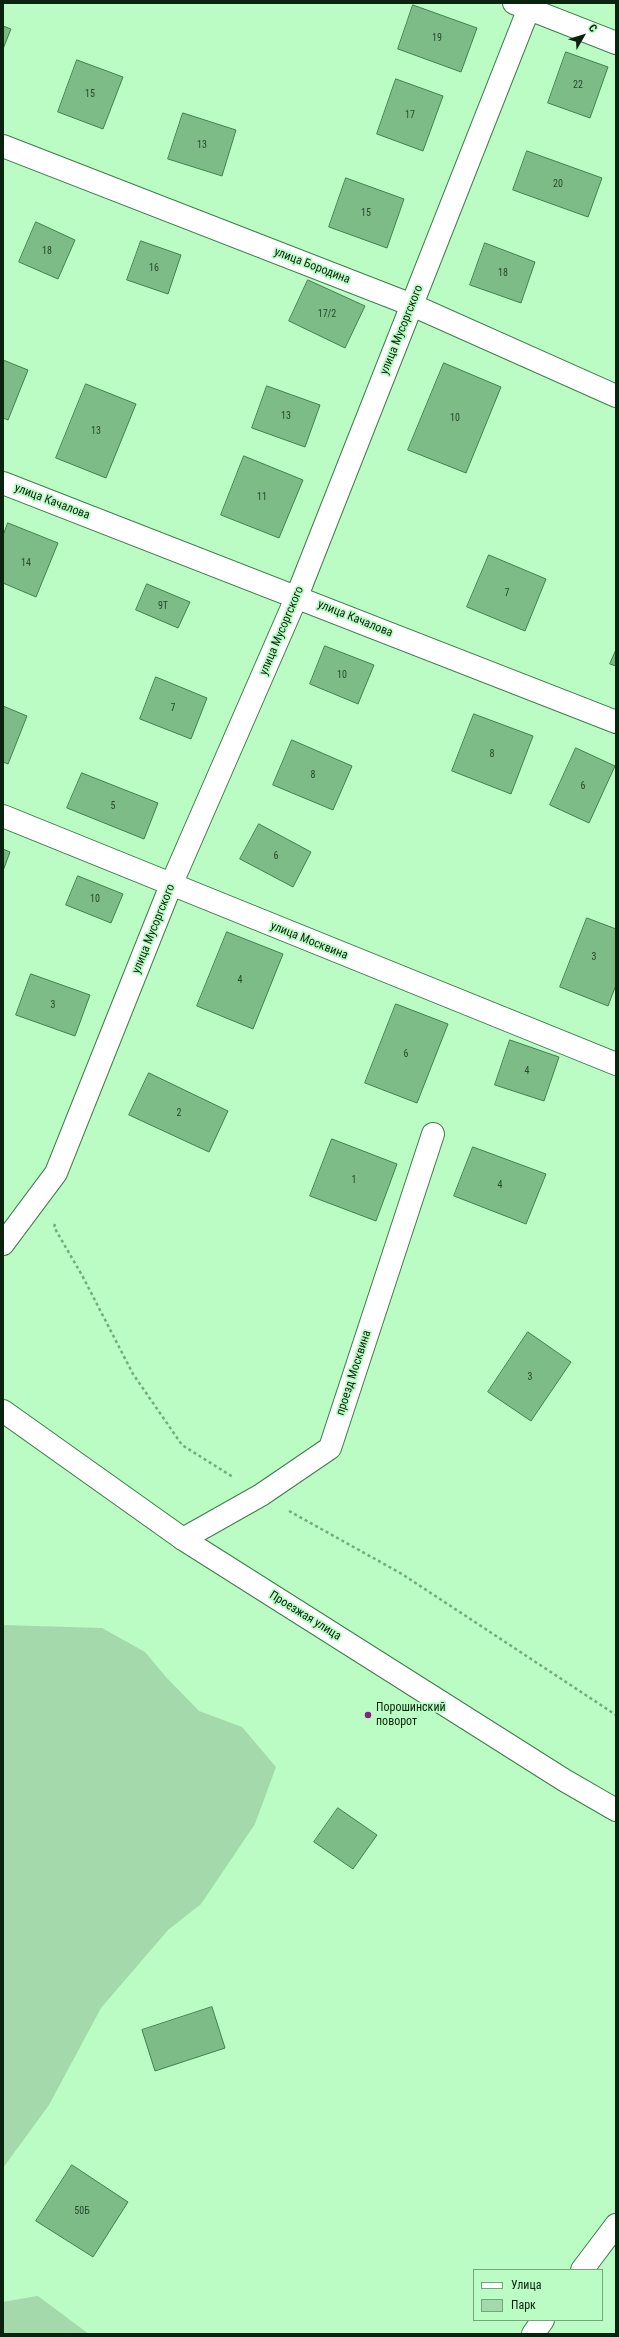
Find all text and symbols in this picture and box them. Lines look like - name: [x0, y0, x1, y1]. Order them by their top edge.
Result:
- north arrow: [563, 16, 603, 56]
- text: С: [586, 22, 600, 35]
- house number: 19: [432, 32, 442, 44]
- house number: 22: [573, 79, 583, 91]
- house number: 15: [85, 88, 95, 100]
- house number: 17: [405, 109, 415, 121]
- house number: 13: [197, 139, 207, 151]
- house number: 20: [553, 178, 563, 190]
- house number: 15: [361, 207, 371, 219]
- house number: 18: [42, 245, 52, 257]
- street label: улица Бородина: [272, 245, 352, 287]
- house number: 16: [149, 262, 159, 274]
- house number: 18: [498, 267, 508, 279]
- street label: улица Мусоргского: [377, 283, 427, 377]
- house number: 17/2: [318, 308, 336, 320]
- house number: 13: [281, 410, 291, 422]
- house number: 10: [450, 412, 460, 424]
- house number: 13: [91, 425, 101, 437]
- street label: улица Качалова: [12, 481, 92, 523]
- house number: 11: [257, 491, 267, 503]
- house number: 14: [21, 557, 31, 569]
- street label: улица Мусоргского: [257, 584, 307, 678]
- house number: 7: [505, 587, 509, 599]
- street label: улица Качалова: [315, 597, 395, 641]
- house number: 9Т: [158, 600, 168, 612]
- house number: 10: [337, 669, 347, 681]
- house number: 7: [171, 702, 175, 714]
- house number: 8: [490, 748, 494, 760]
- house number: 8: [311, 769, 315, 781]
- house number: 6: [581, 780, 585, 792]
- house number: 5: [111, 800, 115, 812]
- house number: 6: [274, 850, 278, 862]
- street label: улица Мусоргского: [129, 882, 179, 976]
- house number: 10: [90, 893, 100, 905]
- street label: улица Москвина: [268, 919, 350, 963]
- house number: 3: [592, 951, 596, 963]
- house number: 4: [238, 974, 242, 986]
- house number: 3: [51, 999, 55, 1011]
- house number: 6: [404, 1048, 408, 1060]
- house number: 4: [525, 1065, 529, 1077]
- house number: 2: [177, 1107, 181, 1119]
- house number: 1: [352, 1174, 356, 1186]
- house number: 4: [498, 1179, 502, 1191]
- street label: проезд Москвина: [333, 1329, 375, 1417]
- house number: 3: [528, 1371, 532, 1383]
- street label: Проезжая улица: [267, 1588, 343, 1644]
- place label: Порошинский поворот: [376, 1701, 446, 1729]
- marker: Порошинский поворот: [363, 1710, 373, 1720]
- house number: 50Б: [74, 2205, 90, 2217]
- legend: [473, 2269, 603, 2321]
- text: Улица: [511, 2278, 541, 2292]
- text: Парк: [511, 2298, 536, 2312]

